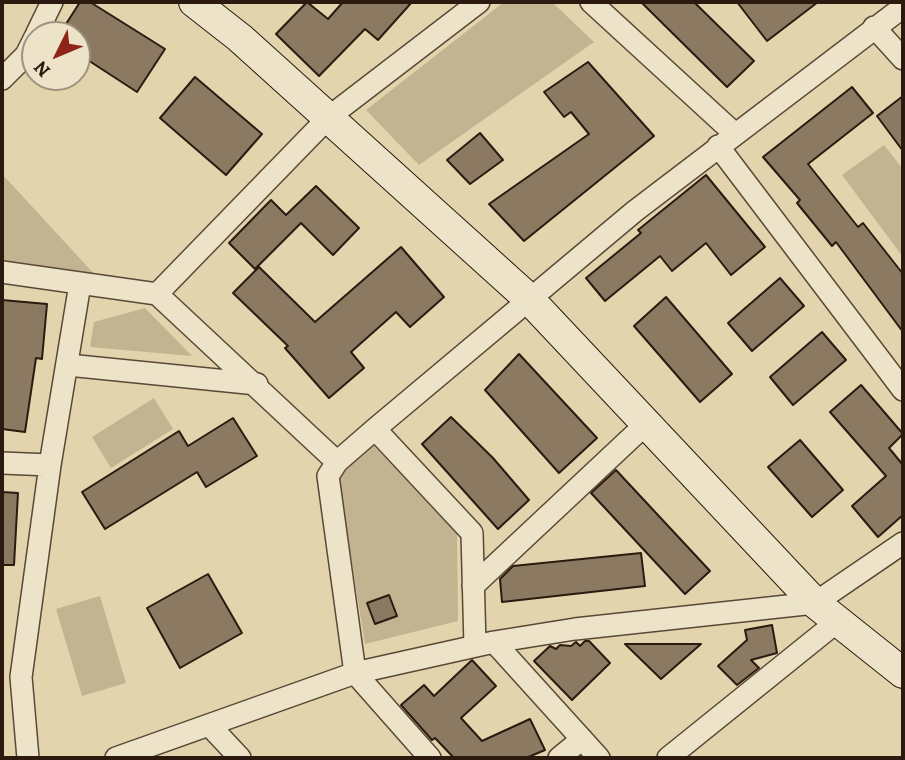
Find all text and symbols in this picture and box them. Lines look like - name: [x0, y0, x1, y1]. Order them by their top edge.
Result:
- north arrow: [21, 21, 91, 91]
- text: N: [28, 55, 56, 83]

